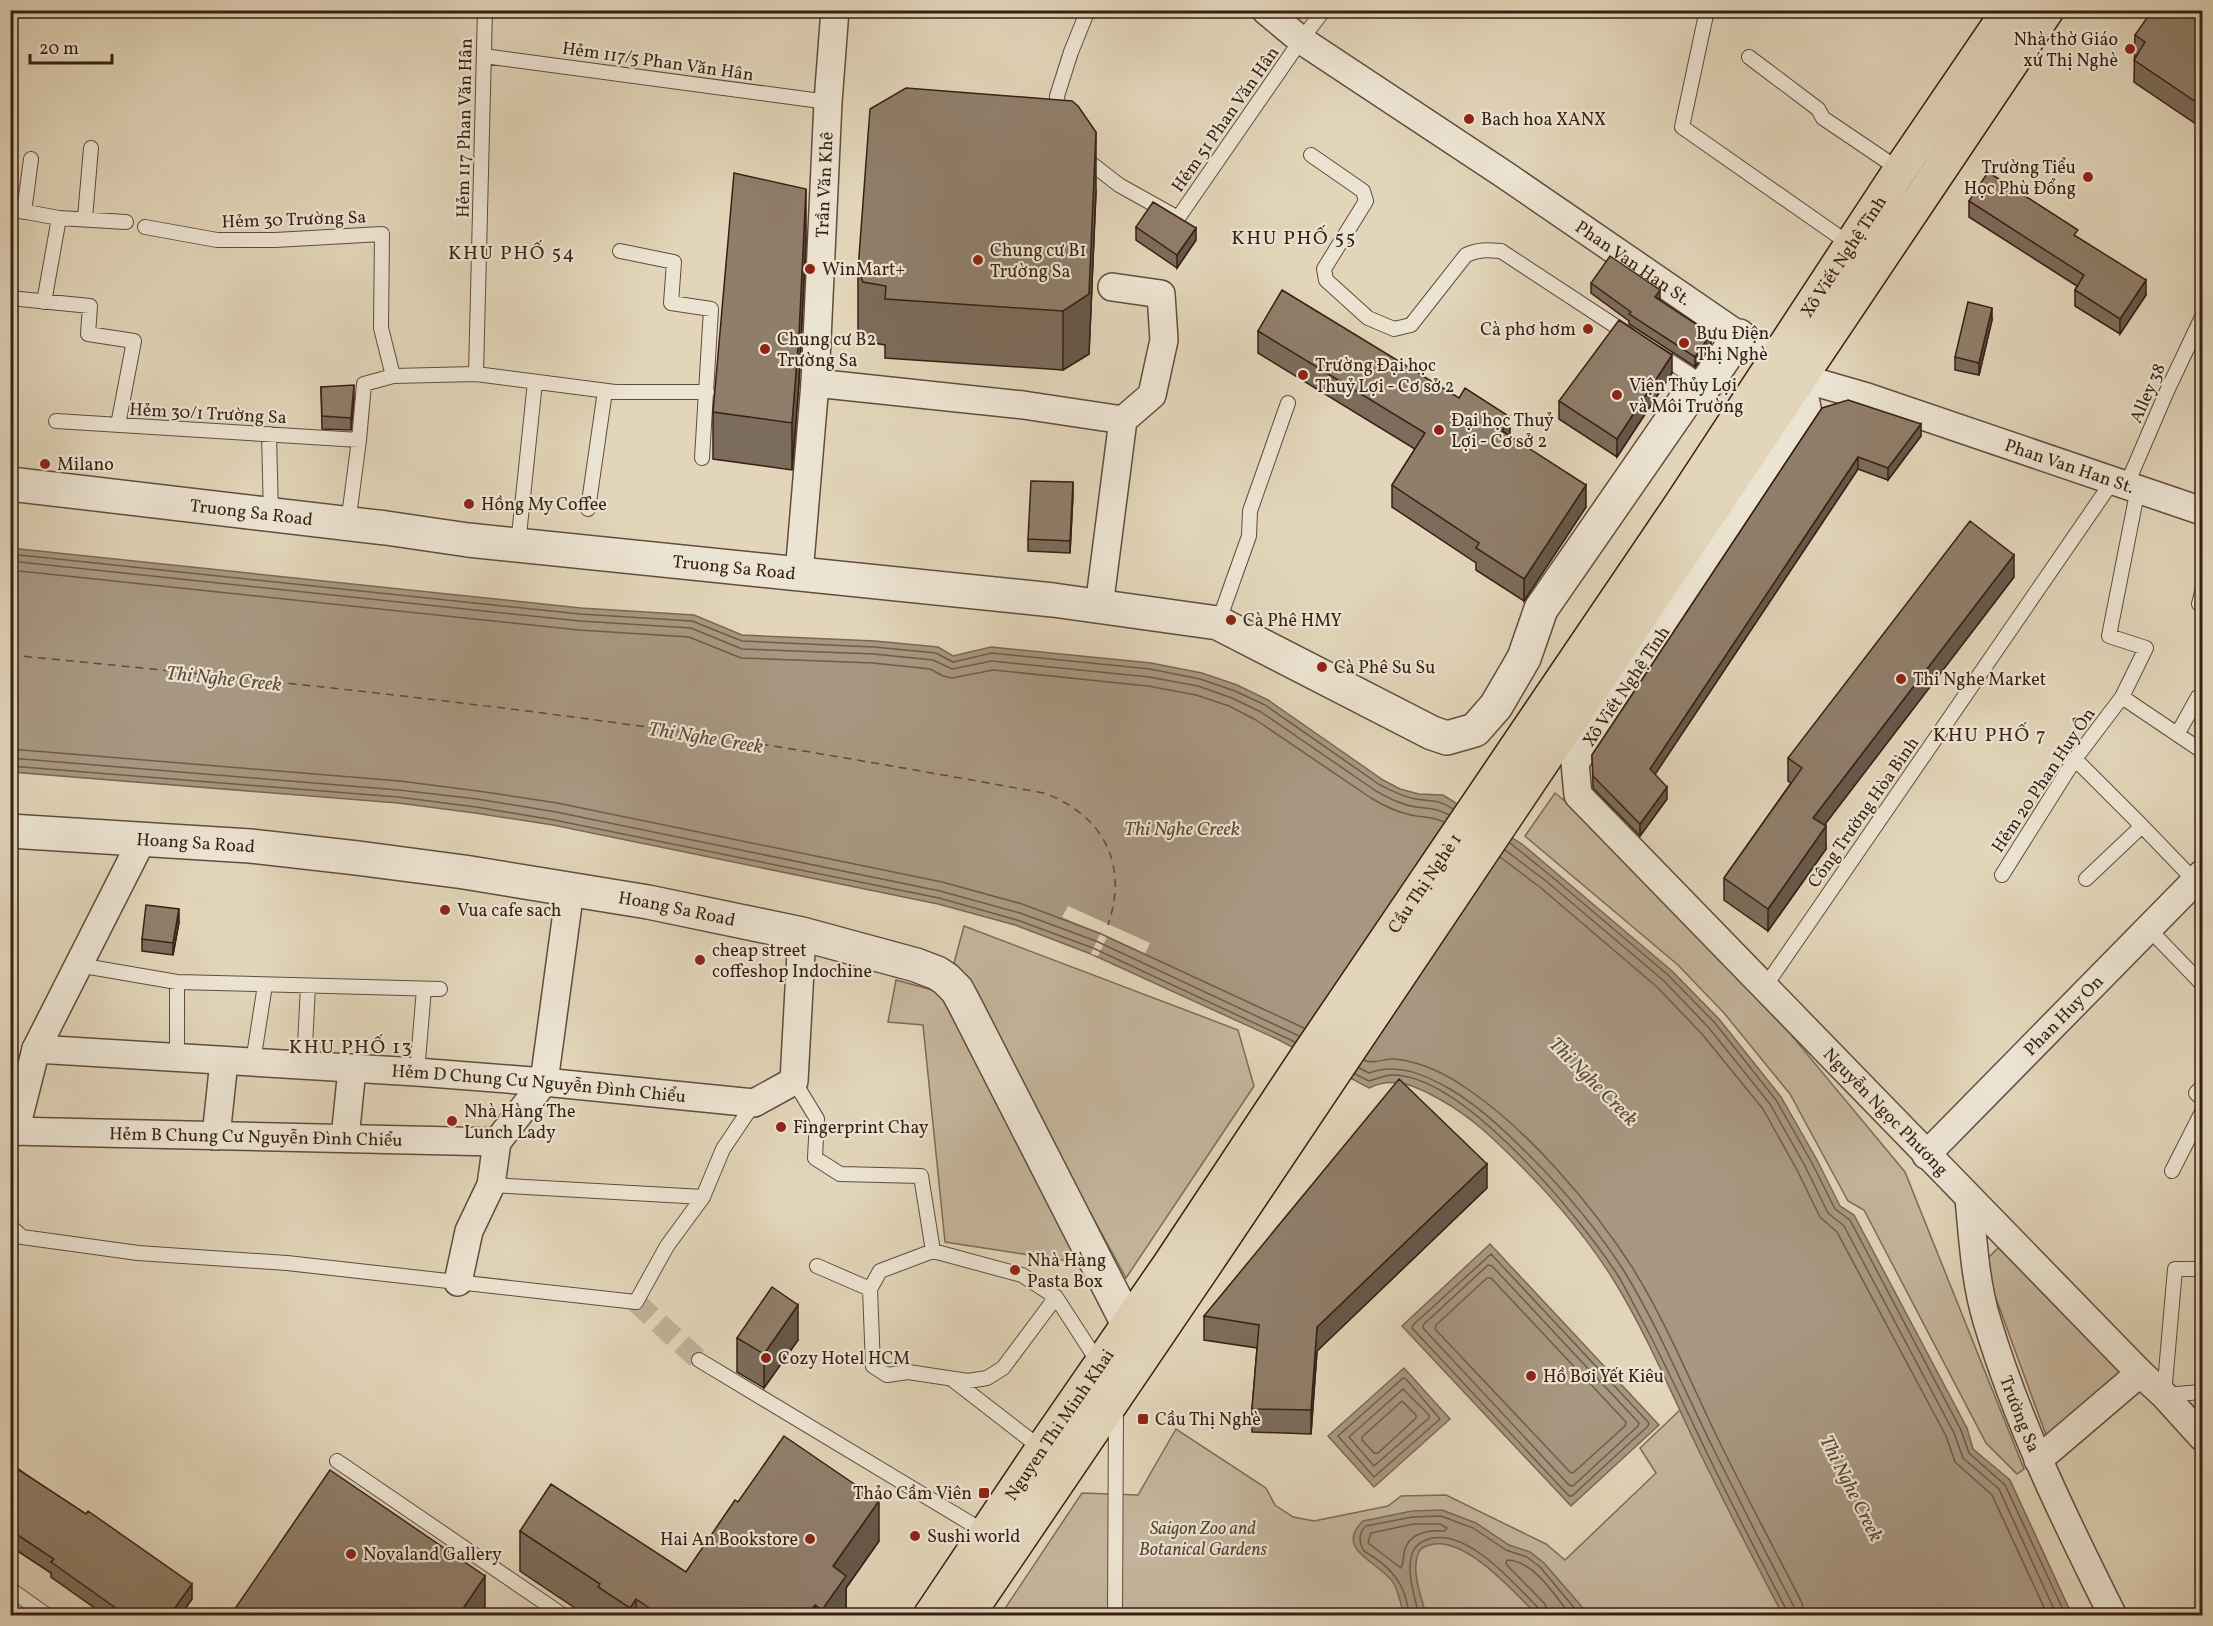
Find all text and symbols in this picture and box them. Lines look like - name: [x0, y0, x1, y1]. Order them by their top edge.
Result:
- scale bar: [30, 27, 112, 65]
- place label: Nhà thờ Giáo xứ Thị Nghè: [2013, 28, 2118, 74]
- text: 20 m: [39, 37, 79, 62]
- street label: Hẻm 117/5 Phan Văn Hân: [560, 37, 755, 88]
- street label: Hẻm 117 Phan Văn Hân: [451, 38, 480, 218]
- street label: Hẻm 51 Phan Văn Hân: [1166, 42, 1286, 198]
- marker: Nhà thờ Giáo xứ Thị Nghè: [2123, 42, 2137, 56]
- place label: Bach hoa XANX: [1481, 108, 1606, 133]
- marker: Bach hoa XANX: [1462, 112, 1476, 126]
- street label: Trần Văn Khê: [811, 131, 841, 239]
- place label: Trường Tiểu Học Phù Đổng: [1964, 156, 2076, 202]
- marker: Trường Tiểu Học Phù Đổng: [2081, 170, 2095, 184]
- street label: Xô Viết Nghệ Tĩnh: [1796, 191, 1894, 323]
- street label: Hẻm 30 Trường Sa: [221, 205, 367, 236]
- street label: Phan Van Han St.: [1569, 216, 1695, 313]
- district label: KHU PHỐ 55: [1231, 225, 1357, 253]
- place label: Chung cư B1 Trường Sa: [990, 239, 1087, 285]
- district label: KHU PHỐ 54: [448, 240, 576, 268]
- marker: Chung cư B1 Trường Sa: [971, 253, 985, 267]
- place label: WinMart+: [822, 258, 905, 283]
- marker: WinMart+: [803, 262, 817, 276]
- place label: Cà phơ hơm: [1480, 318, 1576, 343]
- marker: Cà phơ hơm: [1581, 322, 1595, 336]
- place label: Bưu Điện Thị Nghè: [1696, 322, 1770, 368]
- place label: Chung cư B2 Trường Sa: [777, 328, 876, 374]
- marker: Bưu Điện Thị Nghè: [1677, 336, 1691, 350]
- marker: Chung cư B2 Trường Sa: [758, 342, 772, 356]
- place label: Trường Đại học Thuỷ Lợi - Cơ sở 2: [1315, 354, 1455, 400]
- street label: Alley 38: [2124, 360, 2173, 427]
- marker: Trường Đại học Thuỷ Lợi - Cơ sở 2: [1296, 368, 1310, 382]
- place label: Viện Thủy Lợi và Môi Trường: [1629, 374, 1743, 420]
- marker: Viện Thủy Lợi và Môi Trường: [1610, 388, 1624, 402]
- street label: Hẻm 30/1 Trường Sa: [128, 398, 287, 431]
- place label: Đại học Thuỷ Lợi - Cơ sở 2: [1451, 409, 1554, 455]
- marker: Đại học Thuỷ Lợi - Cơ sở 2: [1432, 423, 1446, 437]
- street label: Phan Van Han St.: [2001, 434, 2137, 501]
- place label: Milano: [57, 453, 114, 478]
- marker: Milano: [38, 457, 52, 471]
- place label: Hồng My Coffee: [481, 493, 607, 518]
- street label: Truong Sa Road: [188, 494, 314, 533]
- marker: Hồng My Coffee: [462, 497, 476, 511]
- street label: Truong Sa Road: [671, 550, 797, 588]
- place label: Cà Phê HMY: [1243, 609, 1342, 634]
- marker: Cà Phê HMY: [1224, 613, 1238, 627]
- street label: Xô Viết Nghệ Tĩnh: [1578, 621, 1677, 752]
- place label: Cà Phê Su Su: [1334, 656, 1435, 681]
- water label: Thi Nghe Creek: [165, 660, 283, 700]
- marker: Cà Phê Su Su: [1315, 660, 1329, 674]
- place label: Thi Nghe Market: [1913, 668, 2046, 693]
- marker: Thi Nghe Market: [1894, 672, 1908, 686]
- street label: Hẻm 20 Phan Huy Ôn: [1986, 703, 2102, 858]
- water label: Thi Nghe Creek: [646, 716, 765, 762]
- district label: KHU PHỐ 7: [1933, 722, 2047, 750]
- street label: Công Trường Hòa Bình: [1802, 732, 1926, 894]
- water label: Thi Nghe Creek: [1124, 816, 1240, 844]
- street label: Hoang Sa Road: [135, 828, 256, 860]
- street label: Cầu Thị Nghè 1: [1383, 829, 1469, 939]
- street label: Hoang Sa Road: [616, 886, 737, 934]
- place label: Vua cafe sach: [457, 899, 562, 924]
- marker: Vua cafe sach: [438, 903, 452, 917]
- place label: cheap street coffeshop Indochine: [712, 939, 872, 985]
- marker: cheap street coffeshop Indochine: [693, 953, 707, 967]
- street label: Phan Huy On: [2019, 970, 2110, 1062]
- water label: Thi Nghe Creek: [1542, 1031, 1644, 1133]
- district label: KHU PHỐ 13: [289, 1034, 413, 1062]
- street label: Nguyễn Ngọc Phương: [1817, 1043, 1953, 1182]
- street label: Hẻm D Chung Cư Nguyễn Ðình Chiểu: [391, 1059, 687, 1110]
- place label: Nhà Hàng The Lunch Lady: [464, 1100, 576, 1146]
- marker: Nhà Hàng The Lunch Lady: [445, 1114, 459, 1128]
- place label: Fingerprint Chay: [793, 1116, 929, 1141]
- marker: Fingerprint Chay: [774, 1120, 788, 1134]
- street label: Hẻm B Chung Cư Nguyễn Ðình Chiểu: [109, 1122, 403, 1154]
- place label: Nhà Hàng Pasta Box: [1027, 1249, 1106, 1295]
- marker: Nhà Hàng Pasta Box: [1008, 1263, 1022, 1277]
- street label: Nguyen Thi Minh Khai: [1000, 1345, 1121, 1506]
- place label: Cozy Hotel HCM: [778, 1347, 910, 1372]
- marker: Cozy Hotel HCM: [759, 1351, 773, 1365]
- place label: Hồ Bơi Yết Kiêu: [1543, 1365, 1664, 1390]
- marker: Hồ Bơi Yết Kiêu: [1524, 1369, 1538, 1383]
- street label: Trường Sa: [1992, 1373, 2045, 1457]
- place label: Cầu Thị Nghè: [1155, 1408, 1261, 1433]
- marker: Cầu Thị Nghè: [1136, 1412, 1150, 1426]
- water label: Thi Nghe Creek: [1811, 1431, 1889, 1547]
- place label: Thảo Cầm Viên: [853, 1482, 972, 1507]
- marker: Thảo Cầm Viên: [977, 1486, 991, 1500]
- park label: Saigon Zoo and Botanical Gardens: [1139, 1517, 1268, 1563]
- place label: Sushi world: [927, 1525, 1020, 1550]
- place label: Hai An Bookstore: [660, 1528, 798, 1553]
- marker: Sushi world: [908, 1529, 922, 1543]
- marker: Hai An Bookstore: [803, 1532, 817, 1546]
- place label: Novaland Gallery: [363, 1543, 502, 1568]
- marker: Novaland Gallery: [344, 1547, 358, 1561]

